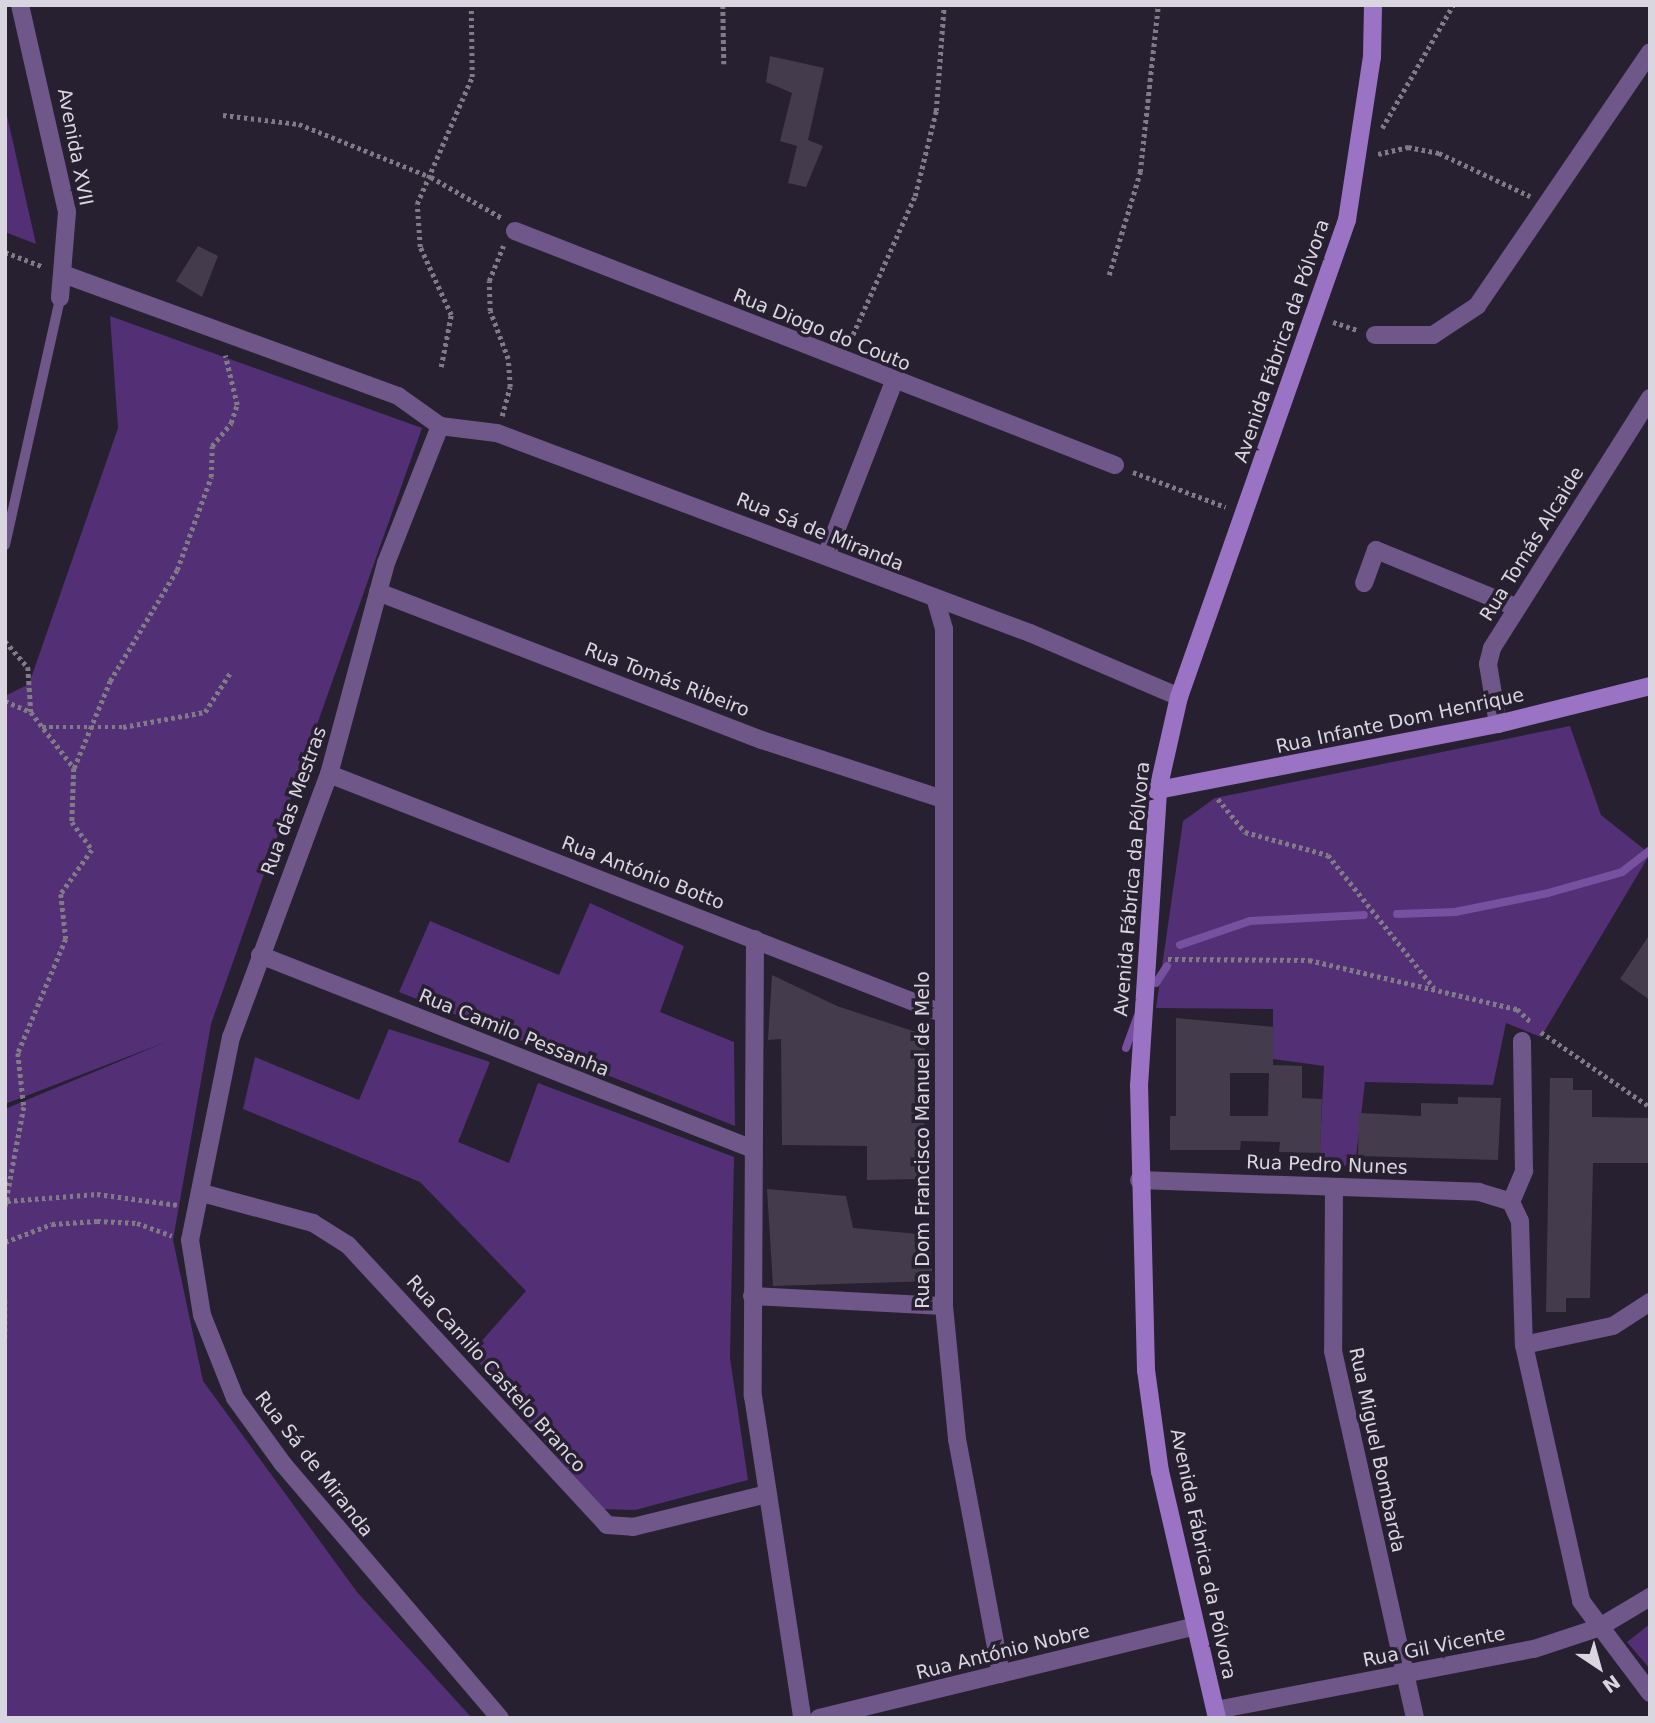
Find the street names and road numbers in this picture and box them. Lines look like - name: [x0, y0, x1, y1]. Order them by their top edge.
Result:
- street label: Avenida XVII: [52, 86, 98, 208]
- street label: Avenida Fábrica da Pólvora: [1230, 216, 1334, 466]
- street label: Rua Diogo do Couto: [730, 284, 914, 376]
- street label: Rua Tomás Alcaide: [1475, 463, 1589, 625]
- street label: Rua Sá de Miranda: [733, 488, 907, 576]
- street label: Rua Tomás Ribeiro: [581, 638, 753, 722]
- street label: Rua Infante Dom Henrique: [1274, 684, 1526, 758]
- street label: Rua das Mestras: [257, 724, 331, 878]
- street label: Avenida Fábrica da Pólvora: [1109, 761, 1155, 1017]
- street label: Rua António Botto: [558, 831, 728, 915]
- street label: Rua Dom Francisco Manuel de Melo: [912, 971, 934, 1309]
- street label: Rua Camilo Pessanha: [415, 984, 613, 1082]
- street label: Rua Pedro Nunes: [1246, 1151, 1408, 1179]
- street label: Rua Camilo Castelo Branco: [401, 1271, 591, 1477]
- street label: Rua Miguel Bombarda: [1344, 1345, 1410, 1555]
- street label: Rua Sá de Miranda: [250, 1387, 378, 1541]
- street label: Avenida Fábrica da Pólvora: [1165, 1427, 1241, 1681]
- street label: Rua António Nobre: [914, 1619, 1092, 1685]
- street label: Rua Gil Vicente: [1361, 1622, 1507, 1672]

